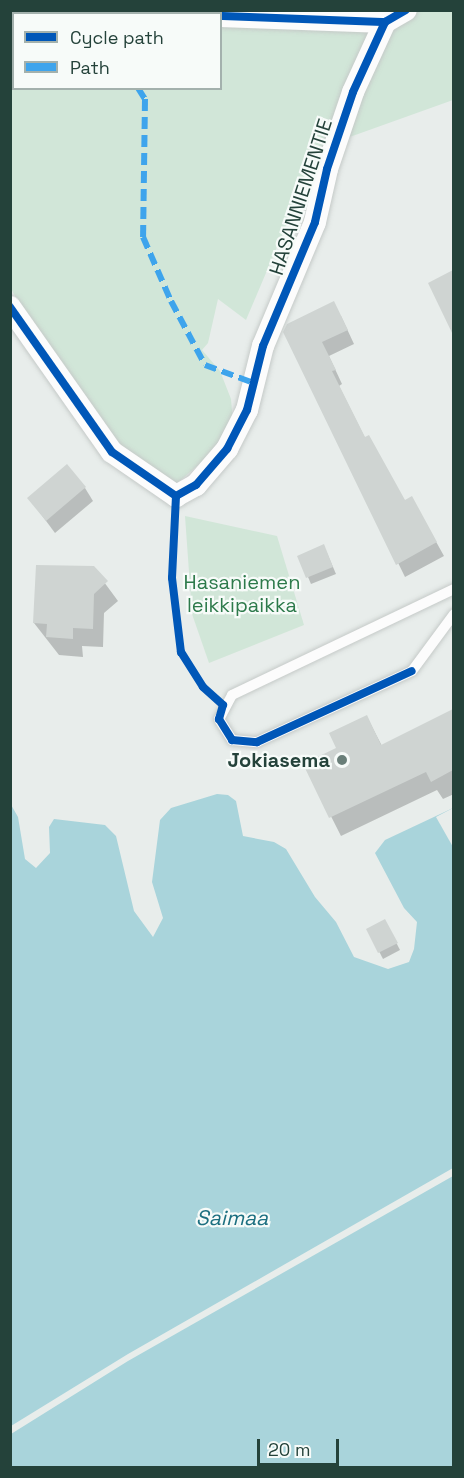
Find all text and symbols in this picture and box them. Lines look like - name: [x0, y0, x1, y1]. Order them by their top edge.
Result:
- legend: [12, 12, 222, 90]
- text: Cycle path: [70, 26, 164, 49]
- text: Path: [70, 56, 110, 79]
- street label: HASANNIEMENTIE: [264, 116, 338, 278]
- park label: Hasaniemen leikkipaikka: [184, 570, 300, 617]
- place label: Jokiasema: [228, 748, 330, 772]
- marker: Jokiasema: [335, 753, 349, 767]
- water label: Saimaa: [196, 1205, 268, 1231]
- scale bar: [260, 1427, 342, 1465]
- text: 20 m: [268, 1438, 311, 1461]

